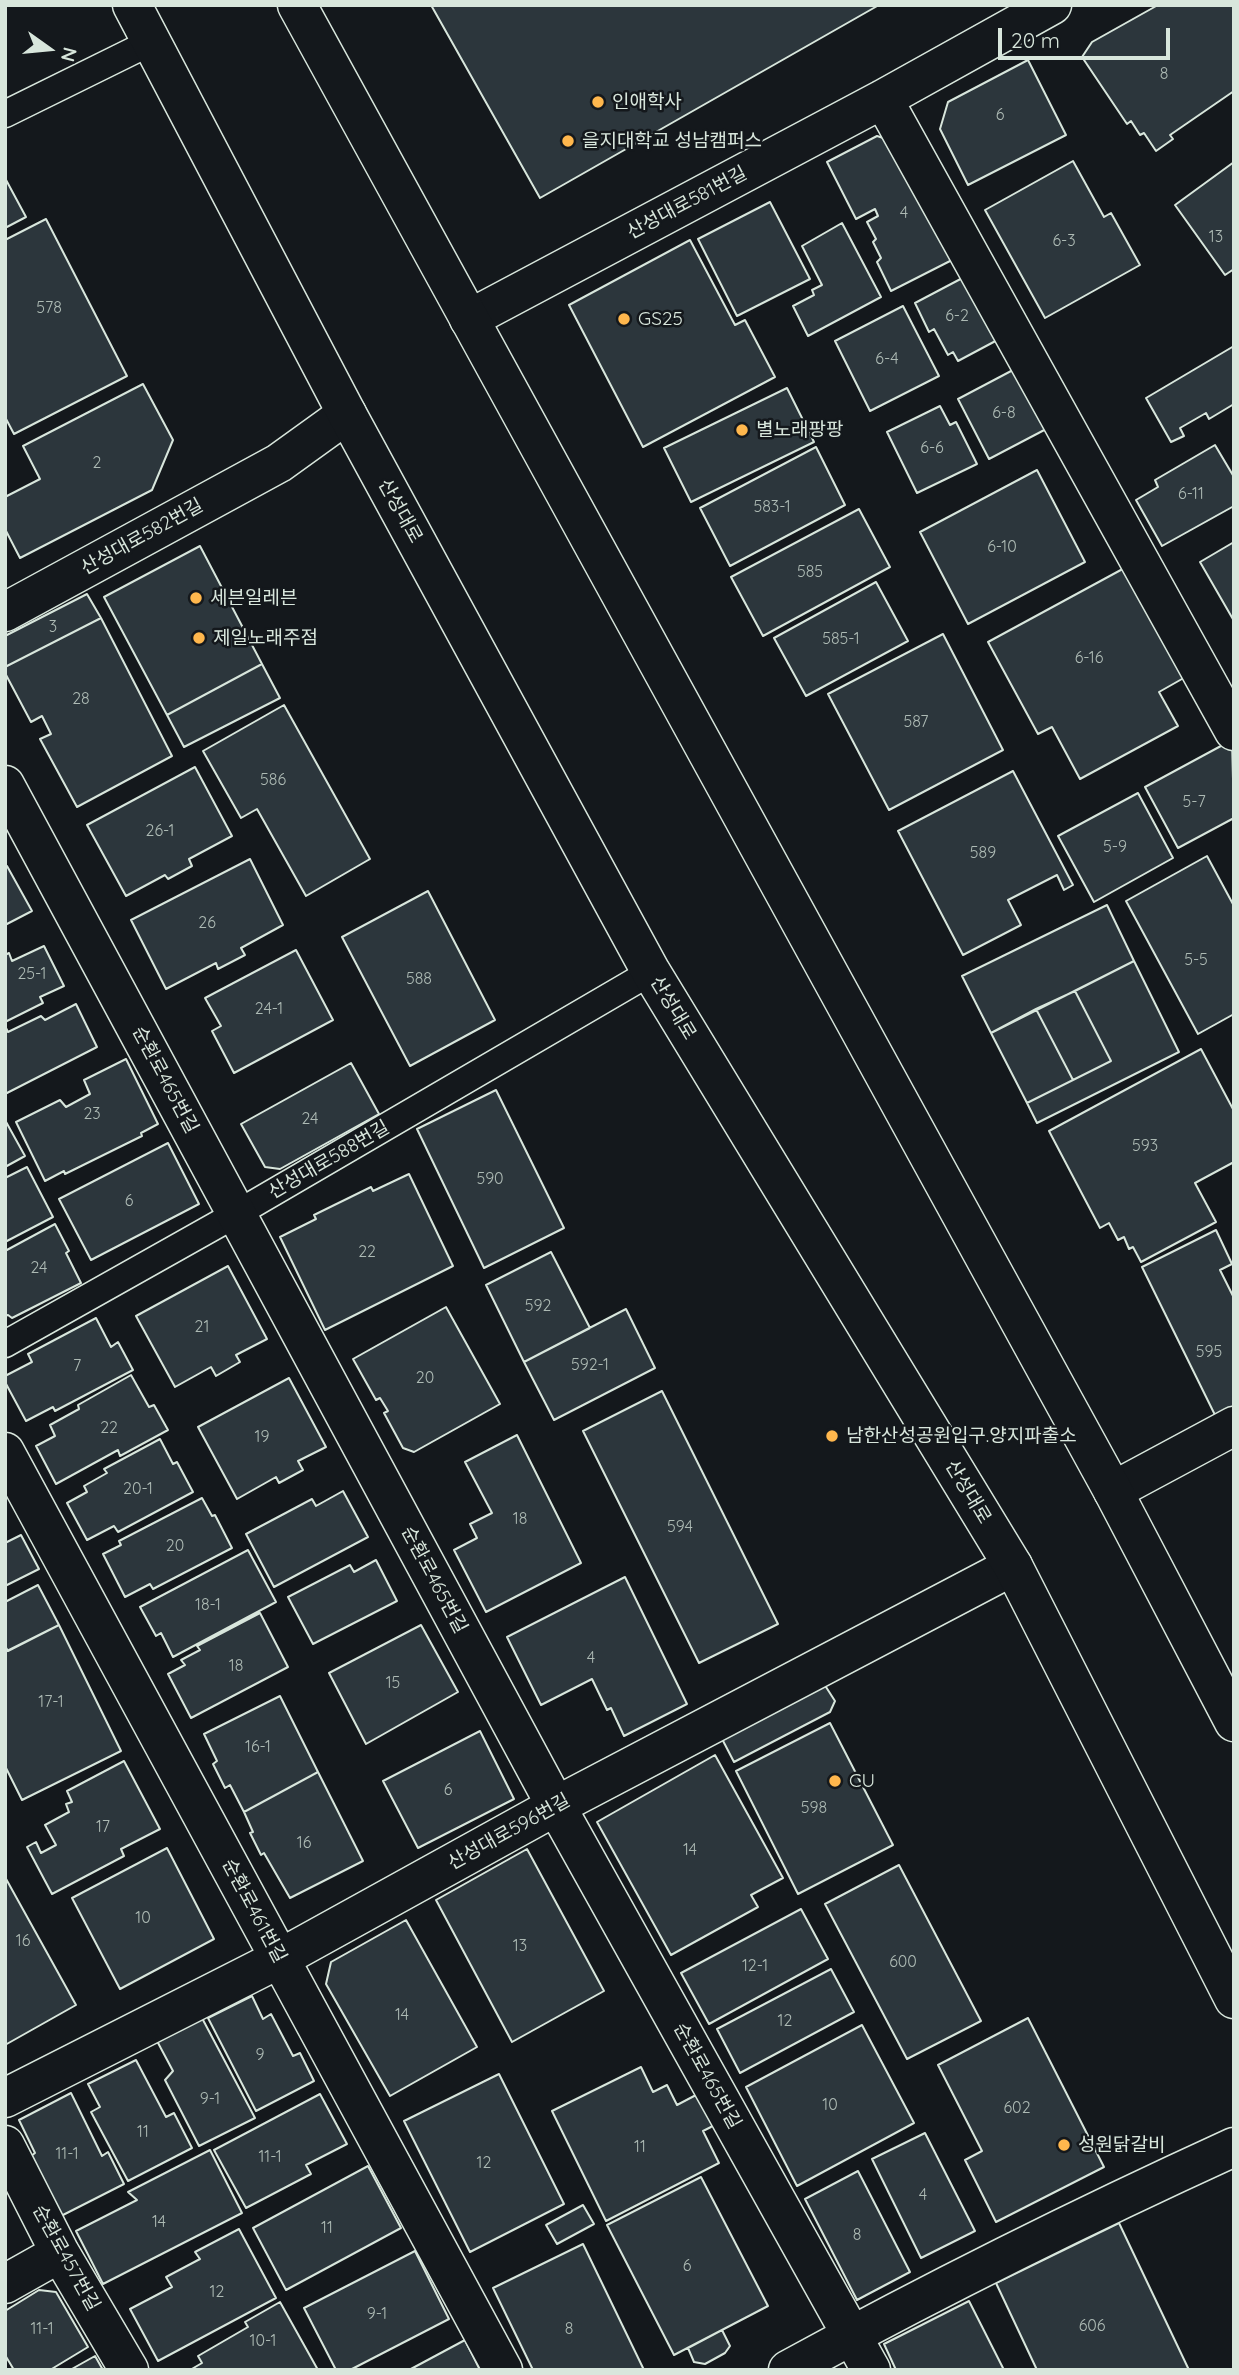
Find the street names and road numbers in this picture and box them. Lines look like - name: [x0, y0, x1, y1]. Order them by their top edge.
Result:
- street label: 산성대로581번길: [623, 162, 751, 244]
- street label: 산성대로: [373, 475, 427, 547]
- street label: 산성대로582번길: [77, 494, 207, 580]
- street label: 산성대로: [645, 972, 701, 1044]
- street label: 순환로465번길: [127, 1023, 203, 1137]
- street label: 산성대로588번길: [265, 1116, 393, 1204]
- street label: 산성대로: [940, 1456, 996, 1528]
- street label: 순환로465번길: [396, 1523, 472, 1637]
- street label: 산성대로596번길: [444, 1789, 574, 1875]
- street label: 순환로461번길: [217, 1855, 291, 1967]
- street label: 순환로465번길: [668, 2019, 746, 2133]
- street label: 순환로457번길: [28, 2201, 104, 2315]

